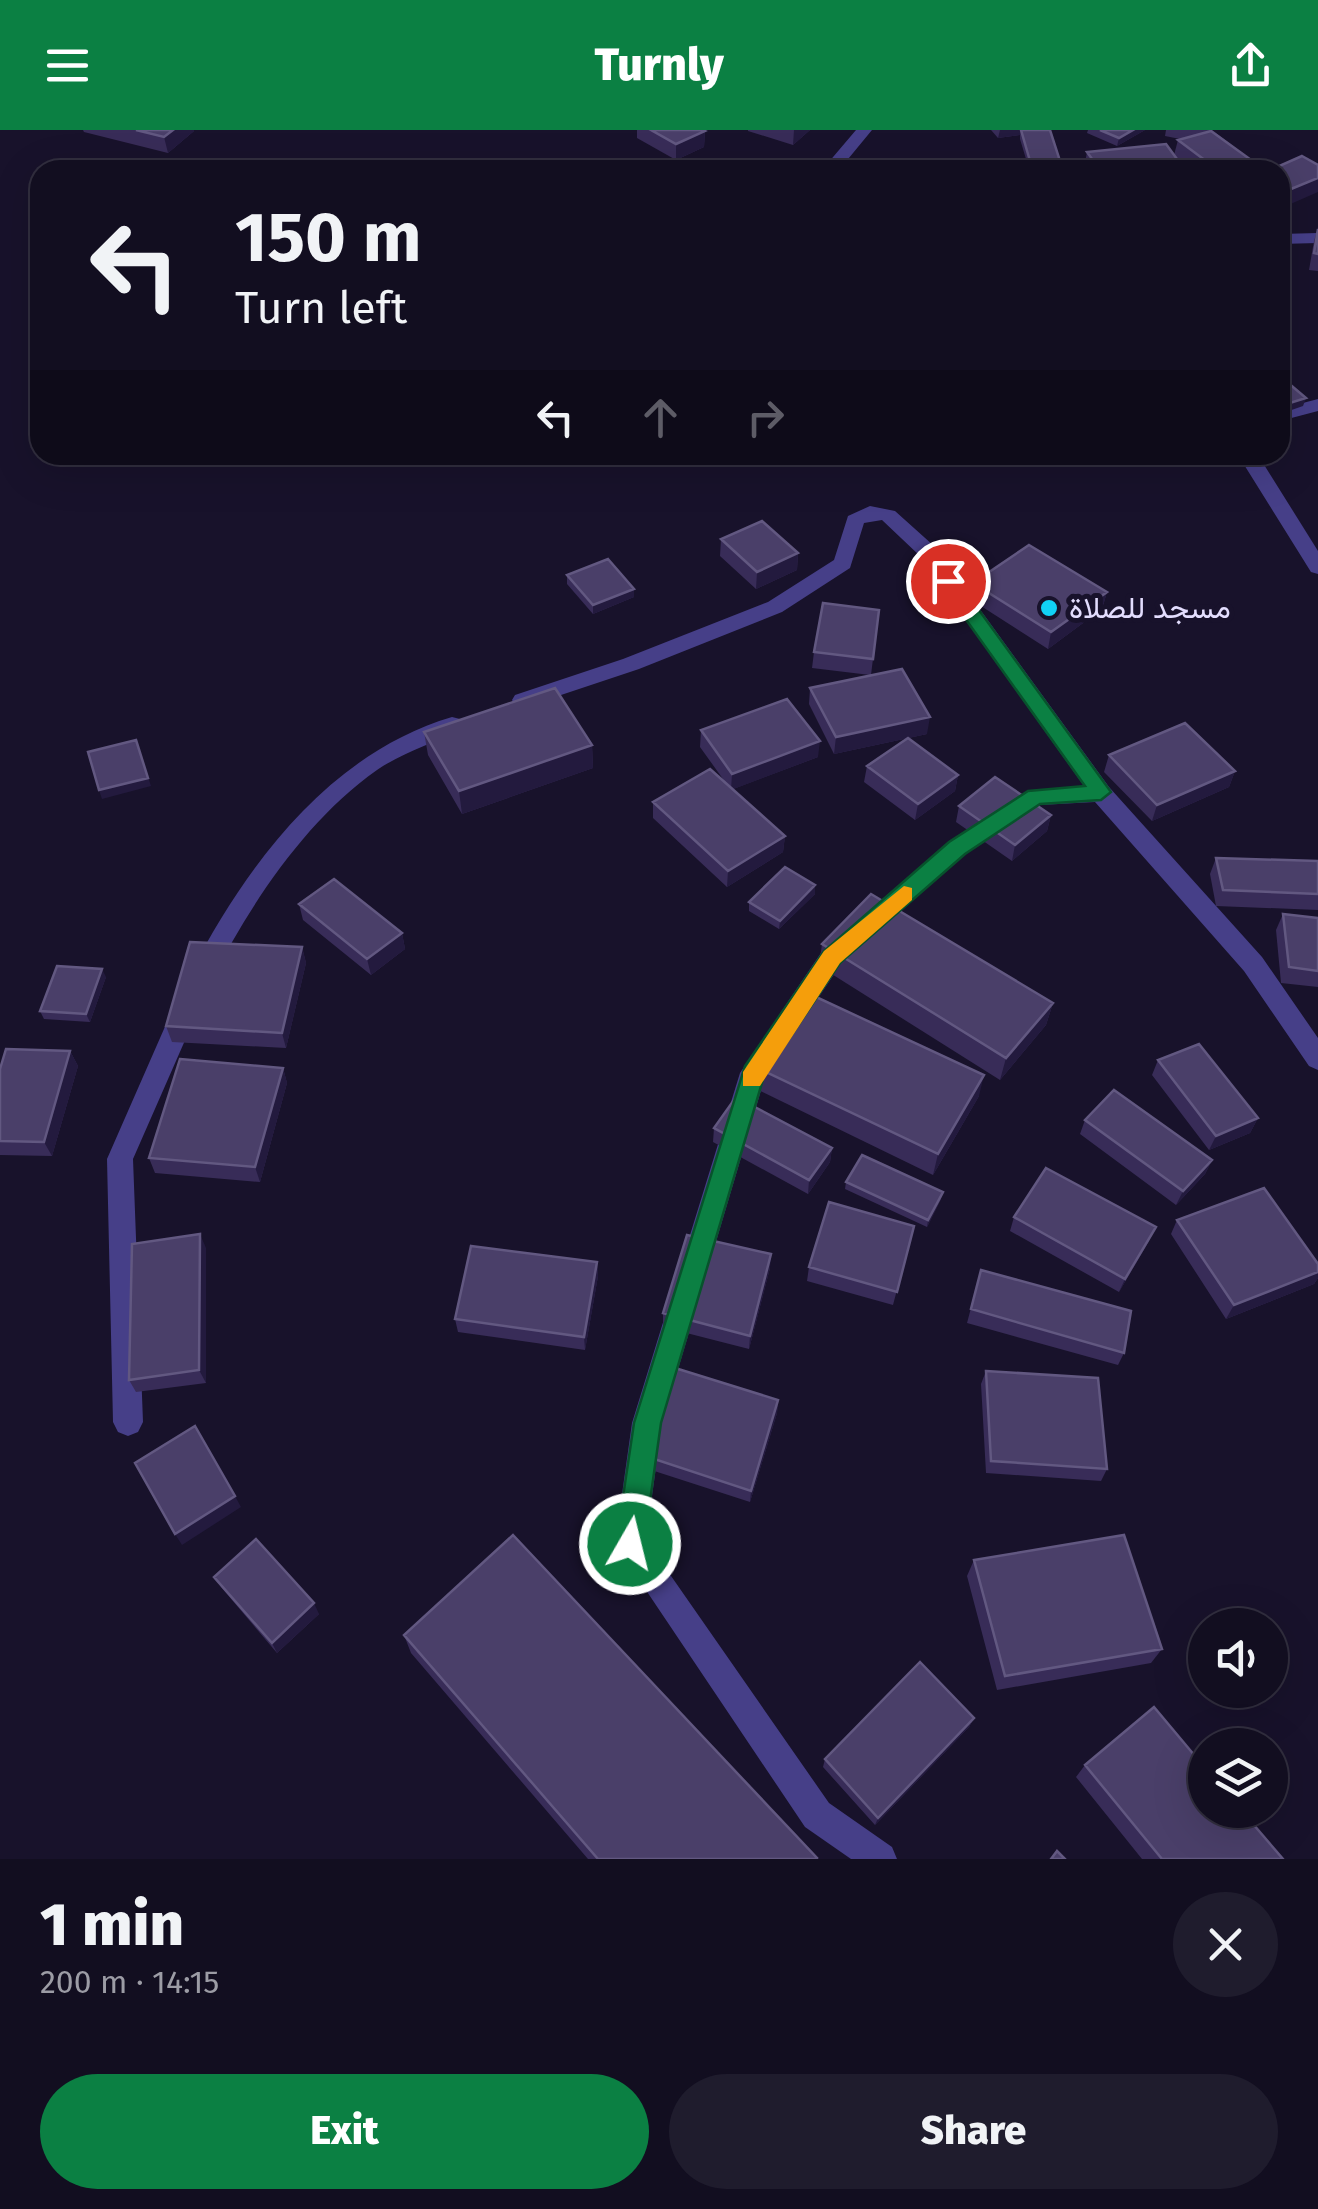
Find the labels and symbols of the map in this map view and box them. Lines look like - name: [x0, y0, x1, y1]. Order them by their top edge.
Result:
- pin: [906, 539, 991, 624]
- place label: مسجد للصلاة: [1069, 590, 1231, 626]
- marker: مسجد للصلاة: [1038, 597, 1060, 619]
- position arrow: [578, 1492, 682, 1596]

